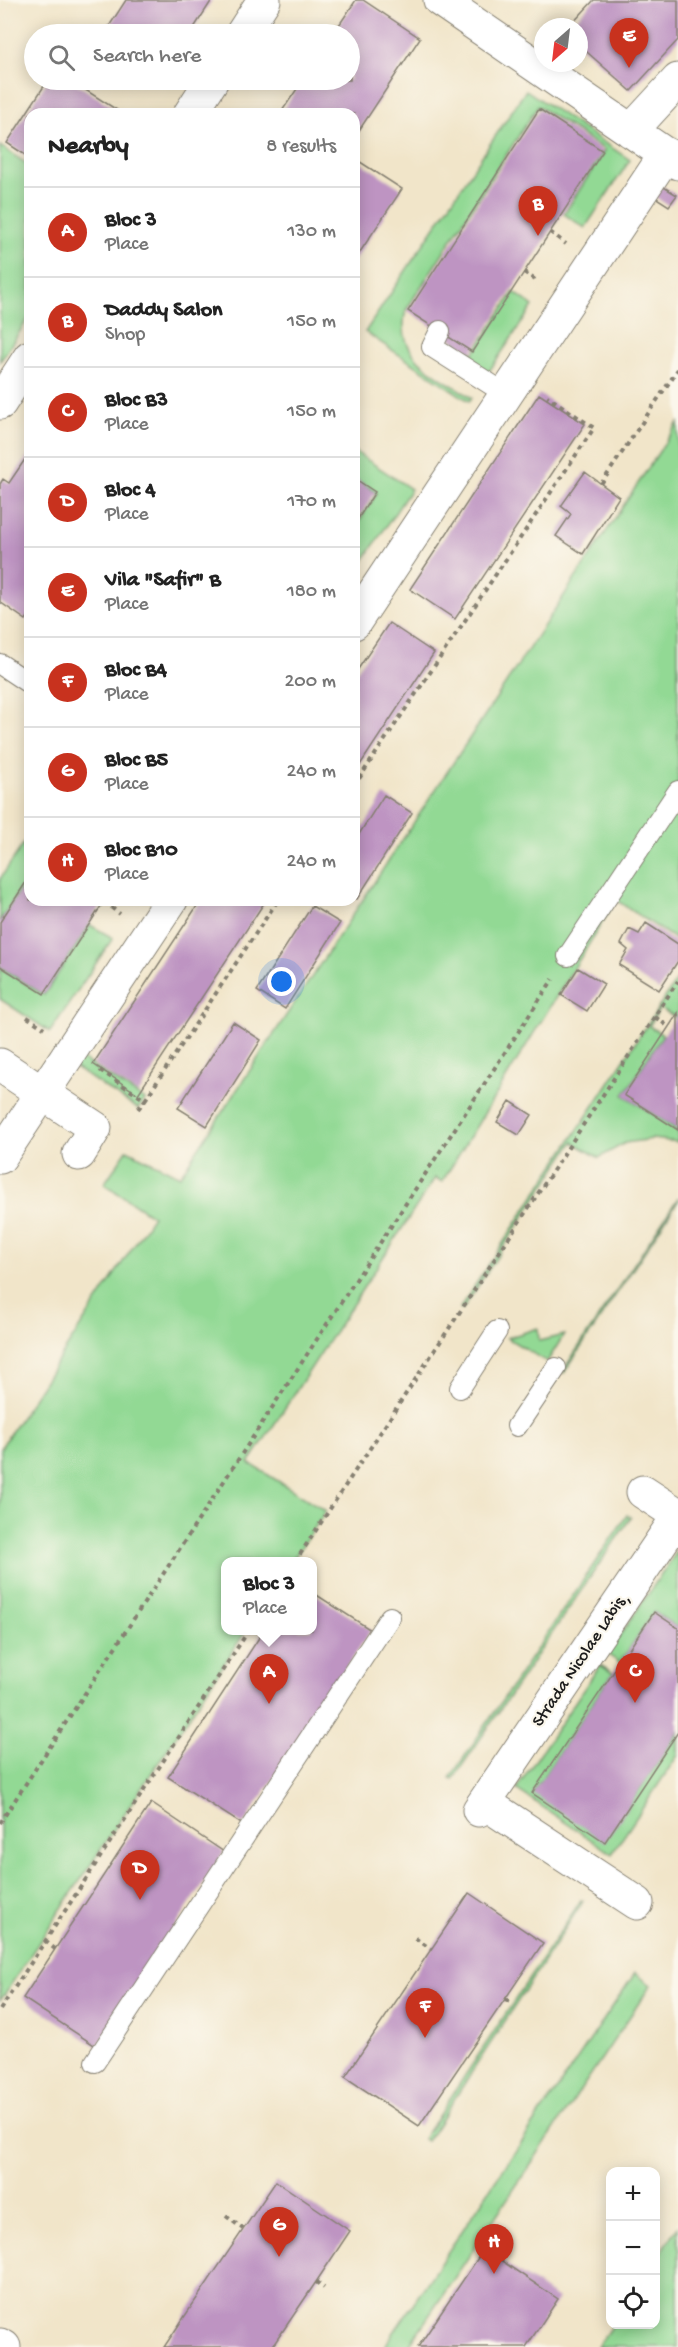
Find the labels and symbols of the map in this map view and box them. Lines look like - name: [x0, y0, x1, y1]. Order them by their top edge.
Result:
- north arrow: [534, 18, 588, 72]
- pin: E: [610, 19, 648, 68]
- pin: B: [518, 186, 558, 236]
- your location: [267, 967, 296, 996]
- street label: Strada Nicolae Labiș: [528, 1589, 634, 1731]
- pin: A: [250, 1654, 288, 1704]
- pin: C: [616, 1654, 654, 1703]
- pin: D: [120, 1850, 160, 1900]
- pin: F: [406, 1988, 444, 2038]
- pin: G: [260, 2208, 298, 2257]
- pin: H: [474, 2224, 514, 2274]

